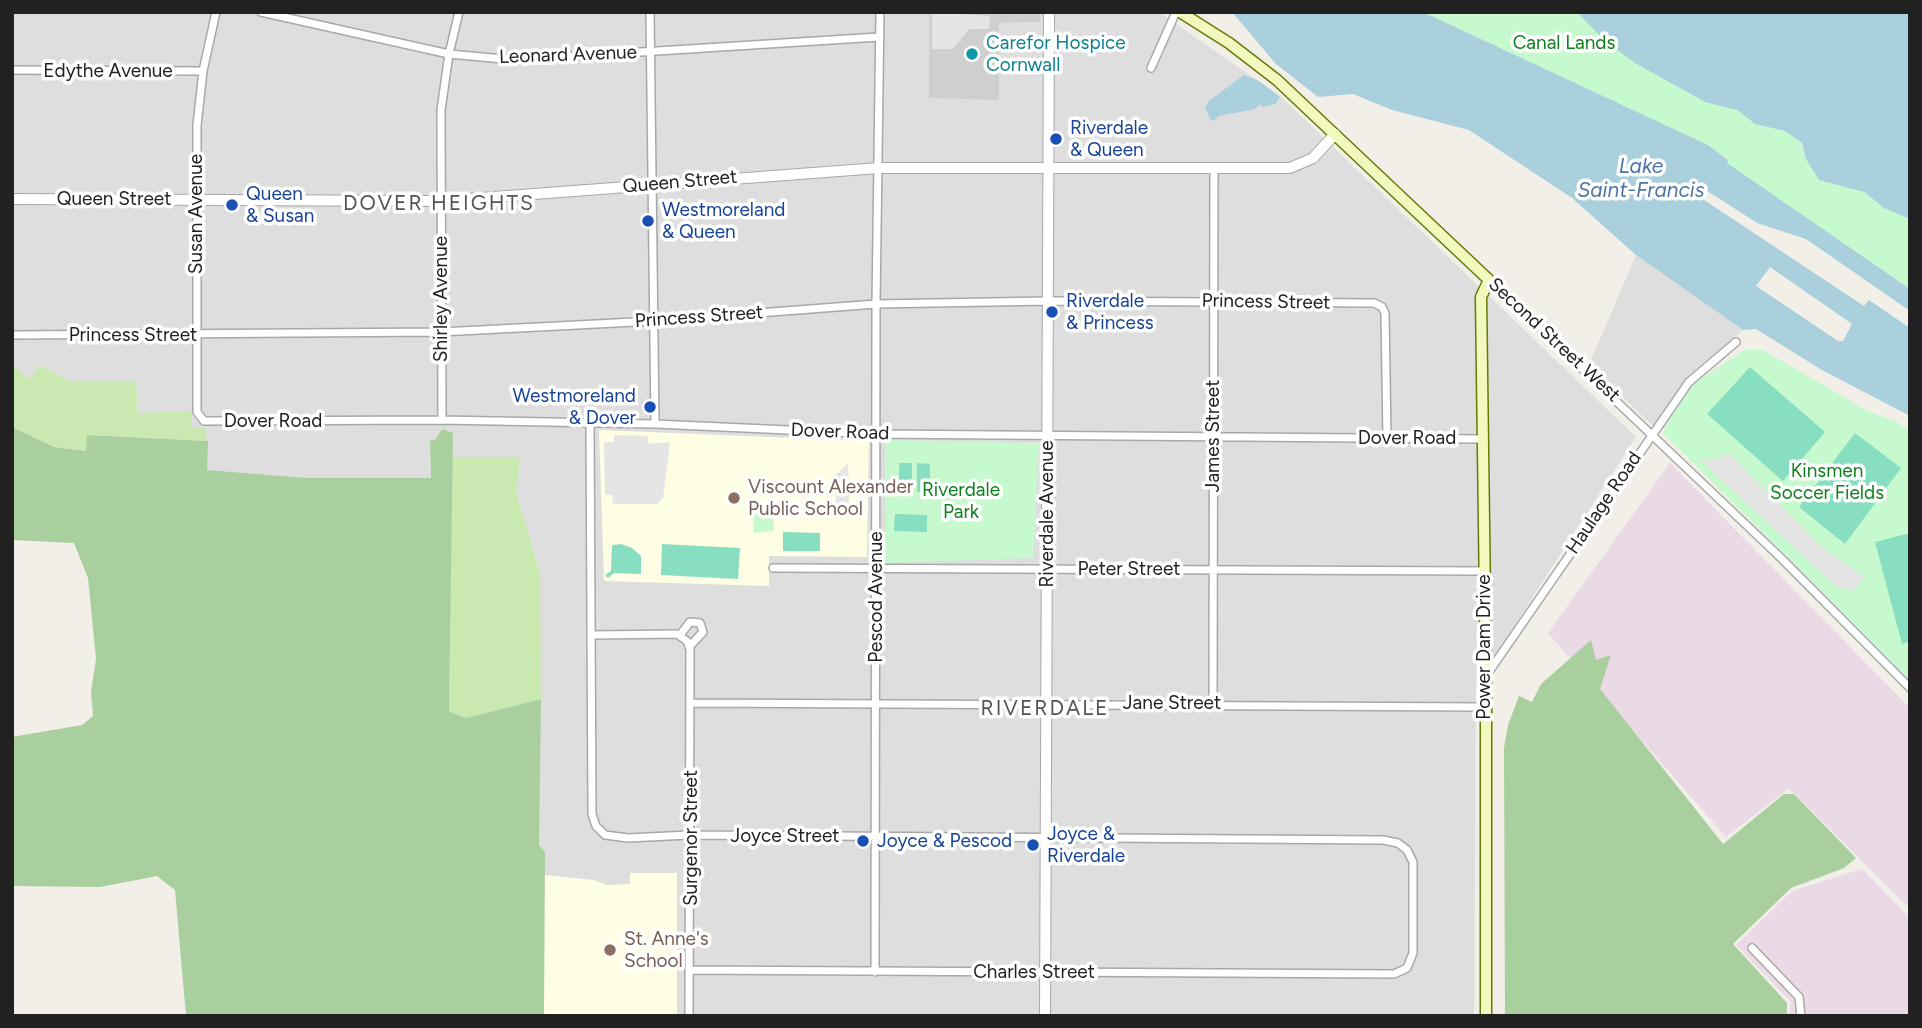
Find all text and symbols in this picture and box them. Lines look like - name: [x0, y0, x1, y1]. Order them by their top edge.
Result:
- place label: Carefor Hospice Cornwall: [986, 32, 1126, 76]
- park label: Canal Lands: [1513, 32, 1615, 54]
- street label: Leonard Avenue: [499, 41, 637, 69]
- marker: Carefor Hospice Cornwall: [964, 46, 980, 62]
- street label: Edythe Avenue: [43, 60, 173, 82]
- place label: Riverdale & Queen: [1070, 117, 1148, 161]
- marker: Riverdale & Queen: [1048, 131, 1064, 147]
- street label: Susan Avenue: [185, 154, 207, 274]
- water label: Lake Saint-Francis: [1577, 154, 1705, 204]
- street label: Queen Street: [622, 166, 738, 198]
- place label: Queen & Susan: [246, 183, 314, 227]
- street label: Queen Street: [57, 188, 171, 210]
- district label: DOVER HEIGHTS: [345, 191, 533, 217]
- marker: Queen & Susan: [224, 197, 240, 213]
- place label: Westmoreland & Queen: [662, 199, 785, 243]
- marker: Westmoreland & Queen: [640, 213, 656, 229]
- street label: Shirley Avenue: [430, 236, 452, 362]
- street label: Second Street West: [1483, 273, 1625, 407]
- street label: Princess Street: [1202, 289, 1330, 315]
- place label: Riverdale & Princess: [1066, 290, 1154, 334]
- street label: Princess Street: [634, 301, 764, 333]
- marker: Riverdale & Princess: [1044, 304, 1060, 320]
- street label: Princess Street: [69, 324, 197, 346]
- street label: James Street: [1202, 380, 1224, 492]
- place label: Westmoreland & Dover: [513, 385, 636, 429]
- marker: Westmoreland & Dover: [642, 399, 658, 415]
- street label: Dover Road: [224, 410, 322, 432]
- street label: Dover Road: [790, 419, 890, 445]
- street label: Dover Road: [1358, 427, 1456, 449]
- street label: Riverdale Avenue: [1036, 440, 1058, 588]
- street label: Haulage Road: [1561, 448, 1647, 558]
- park label: Kinsmen Soccer Fields: [1770, 460, 1884, 504]
- place label: Viscount Alexander Public School: [748, 476, 913, 520]
- park label: Riverdale Park: [922, 479, 1000, 523]
- marker: Viscount Alexander Public School: [726, 490, 742, 506]
- street label: Pescod Avenue: [865, 531, 887, 663]
- street label: Peter Street: [1077, 558, 1181, 580]
- street label: Power Dam Drive: [1473, 574, 1495, 720]
- street label: Jane Street: [1123, 692, 1221, 714]
- district label: RIVERDALE: [982, 696, 1108, 722]
- street label: Surgenor Street: [680, 770, 702, 906]
- place label: Joyce & Riverdale: [1047, 823, 1125, 867]
- street label: Joyce Street: [731, 825, 839, 847]
- place label: Joyce & Pescod: [877, 830, 1012, 852]
- marker: Joyce & Pescod: [855, 833, 871, 849]
- marker: Joyce & Riverdale: [1025, 837, 1041, 853]
- place label: St. Anne's School: [624, 928, 709, 972]
- marker: St. Anne's School: [602, 942, 618, 958]
- street label: Charles Street: [973, 961, 1095, 983]

